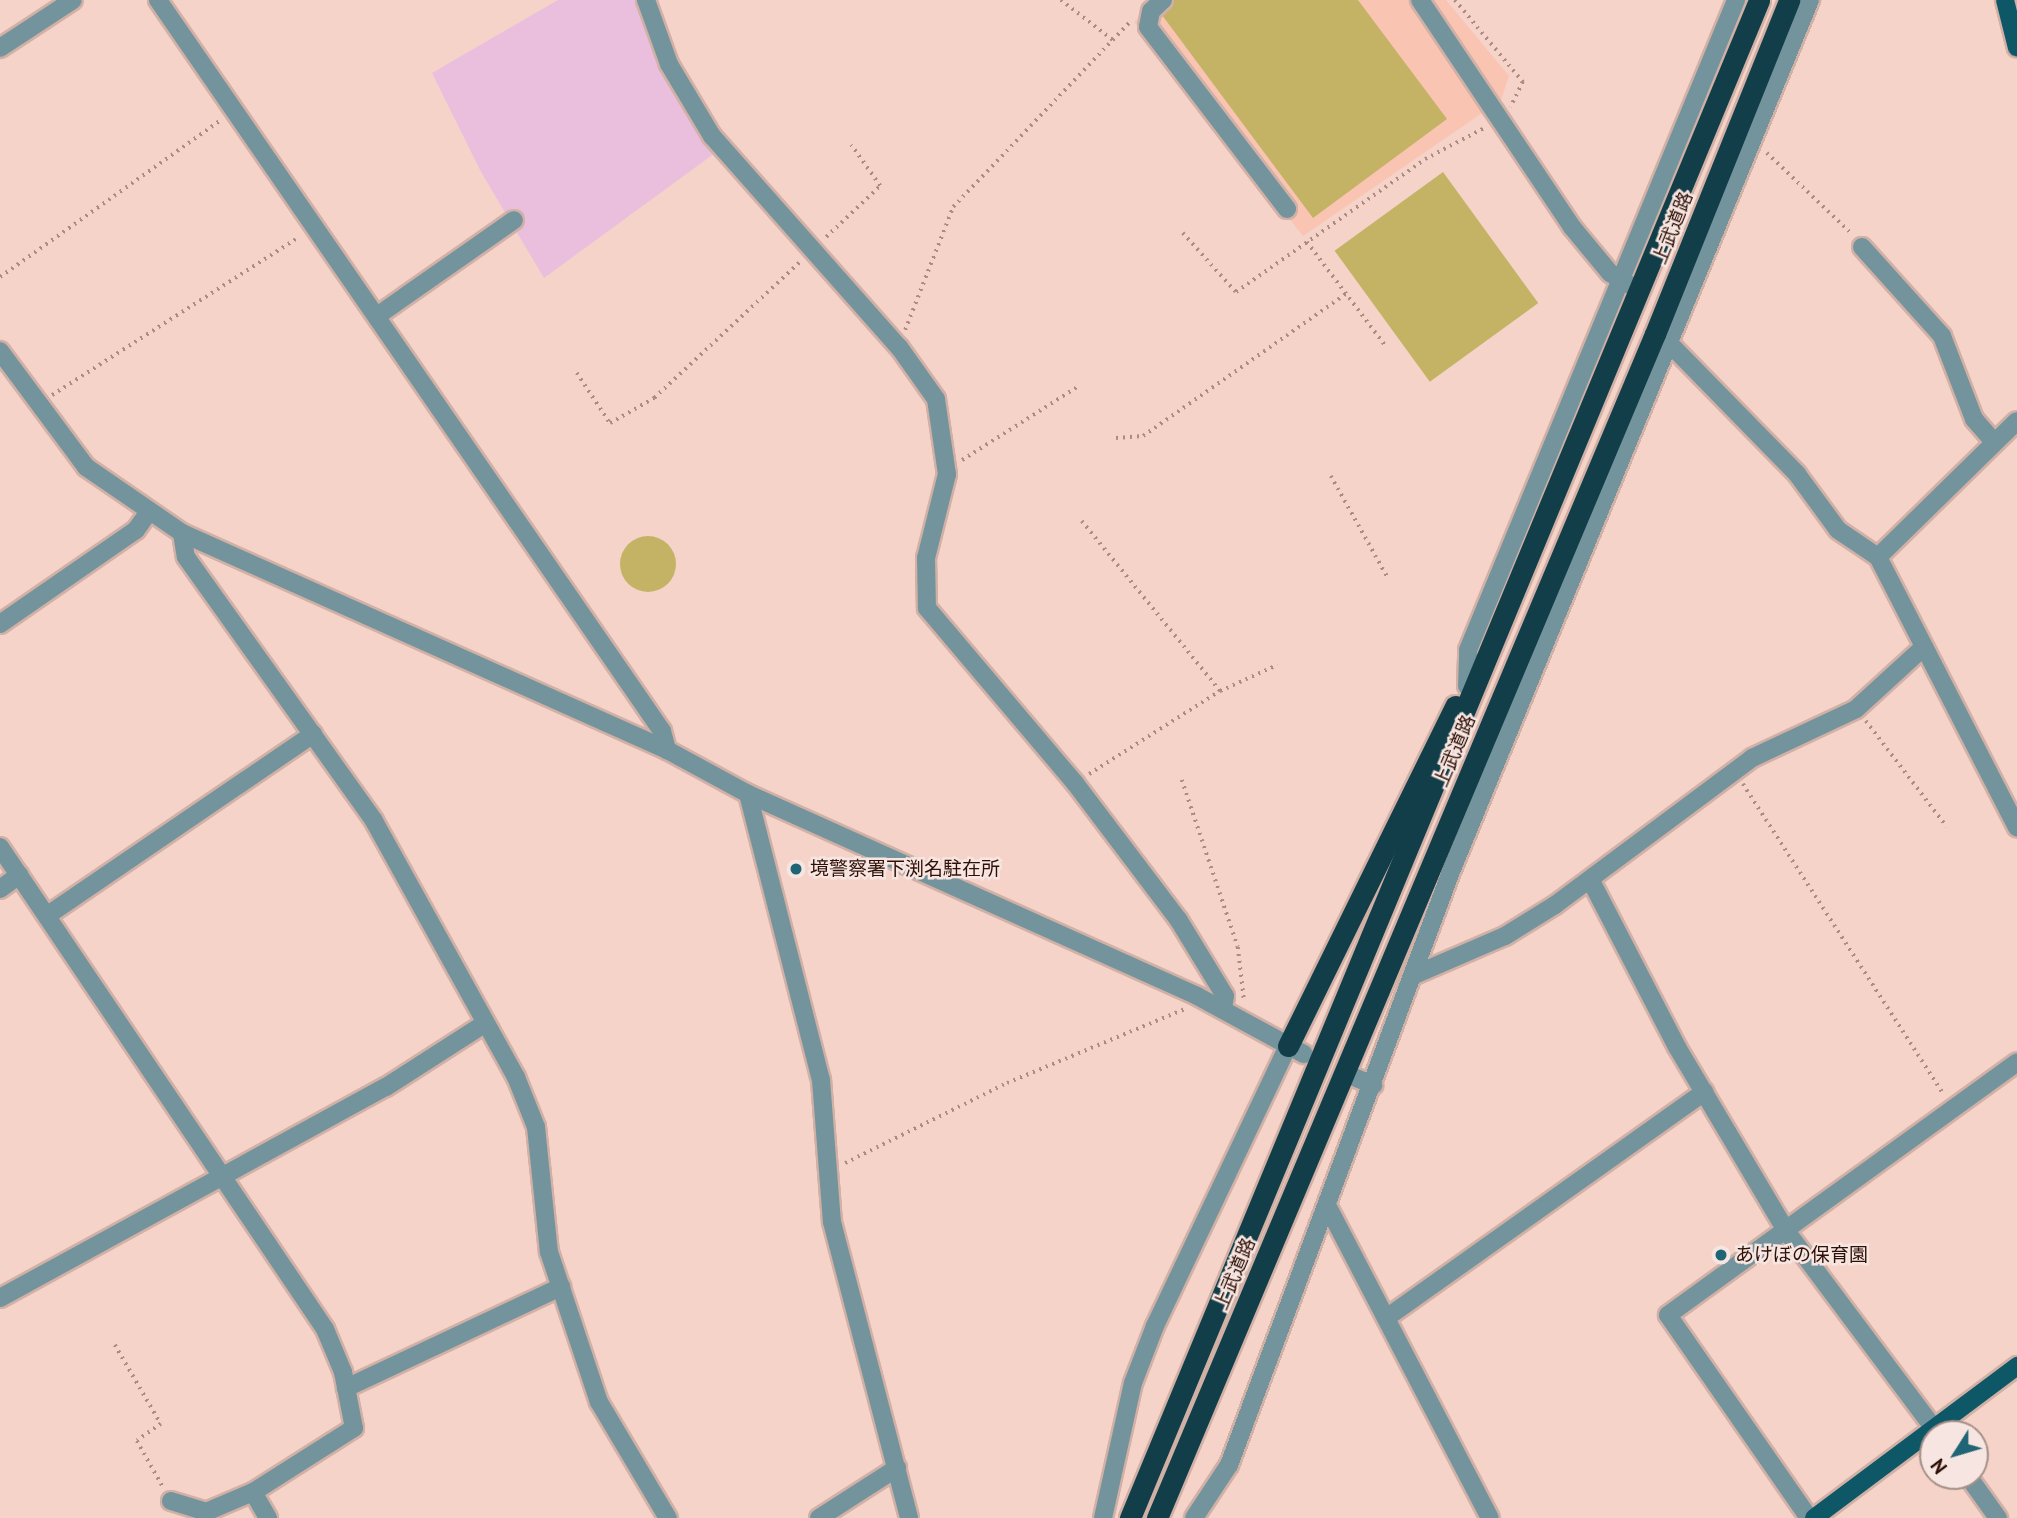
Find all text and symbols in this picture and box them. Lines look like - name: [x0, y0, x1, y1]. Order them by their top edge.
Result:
- street label: 上武道路: [1648, 188, 1698, 268]
- street label: 上武道路: [1430, 712, 1480, 790]
- place label: 境警察署下渕名駐在所: [810, 858, 1000, 880]
- marker: 境警察署下渕名駐在所: [788, 861, 804, 877]
- street label: 上武道路: [1210, 1235, 1260, 1313]
- place label: あけぼの保育園: [1735, 1244, 1868, 1266]
- marker: あけぼの保育園: [1713, 1247, 1729, 1263]
- north arrow: [1919, 1420, 1989, 1490]
- text: N: [1925, 1454, 1952, 1479]

